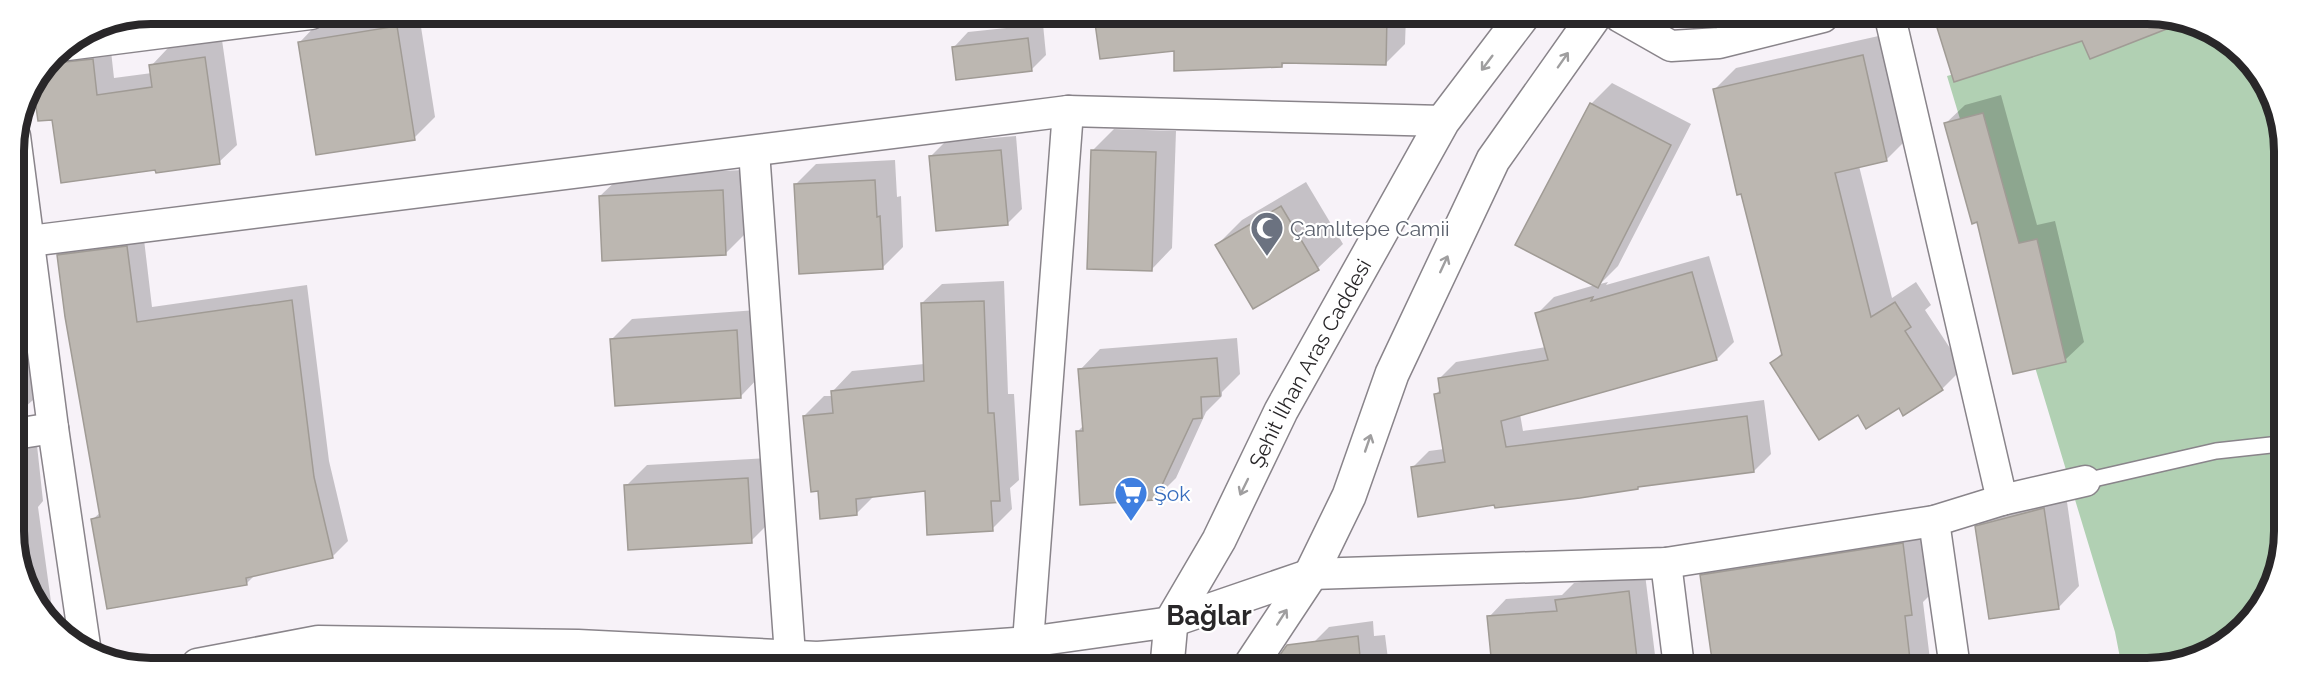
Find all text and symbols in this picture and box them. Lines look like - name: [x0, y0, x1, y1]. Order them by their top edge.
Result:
- one-way arrow: [1557, 53, 1569, 69]
- one-way arrow: [1481, 55, 1494, 71]
- mosque icon: Çamlıtepe Camii: [1249, 210, 1285, 257]
- place label: Çamlıtepe Camii: [1290, 216, 1450, 241]
- street label: Şehit İlhan Aras Caddesi: [1243, 254, 1376, 471]
- one-way arrow: [1438, 255, 1450, 273]
- one-way arrow: [1363, 434, 1374, 453]
- supermarket icon: Şok: [1113, 475, 1149, 522]
- one-way arrow: [1238, 477, 1250, 495]
- place label: Şok: [1154, 481, 1190, 506]
- district label: Bağlar: [1166, 600, 1252, 631]
- one-way arrow: [1276, 610, 1288, 626]

